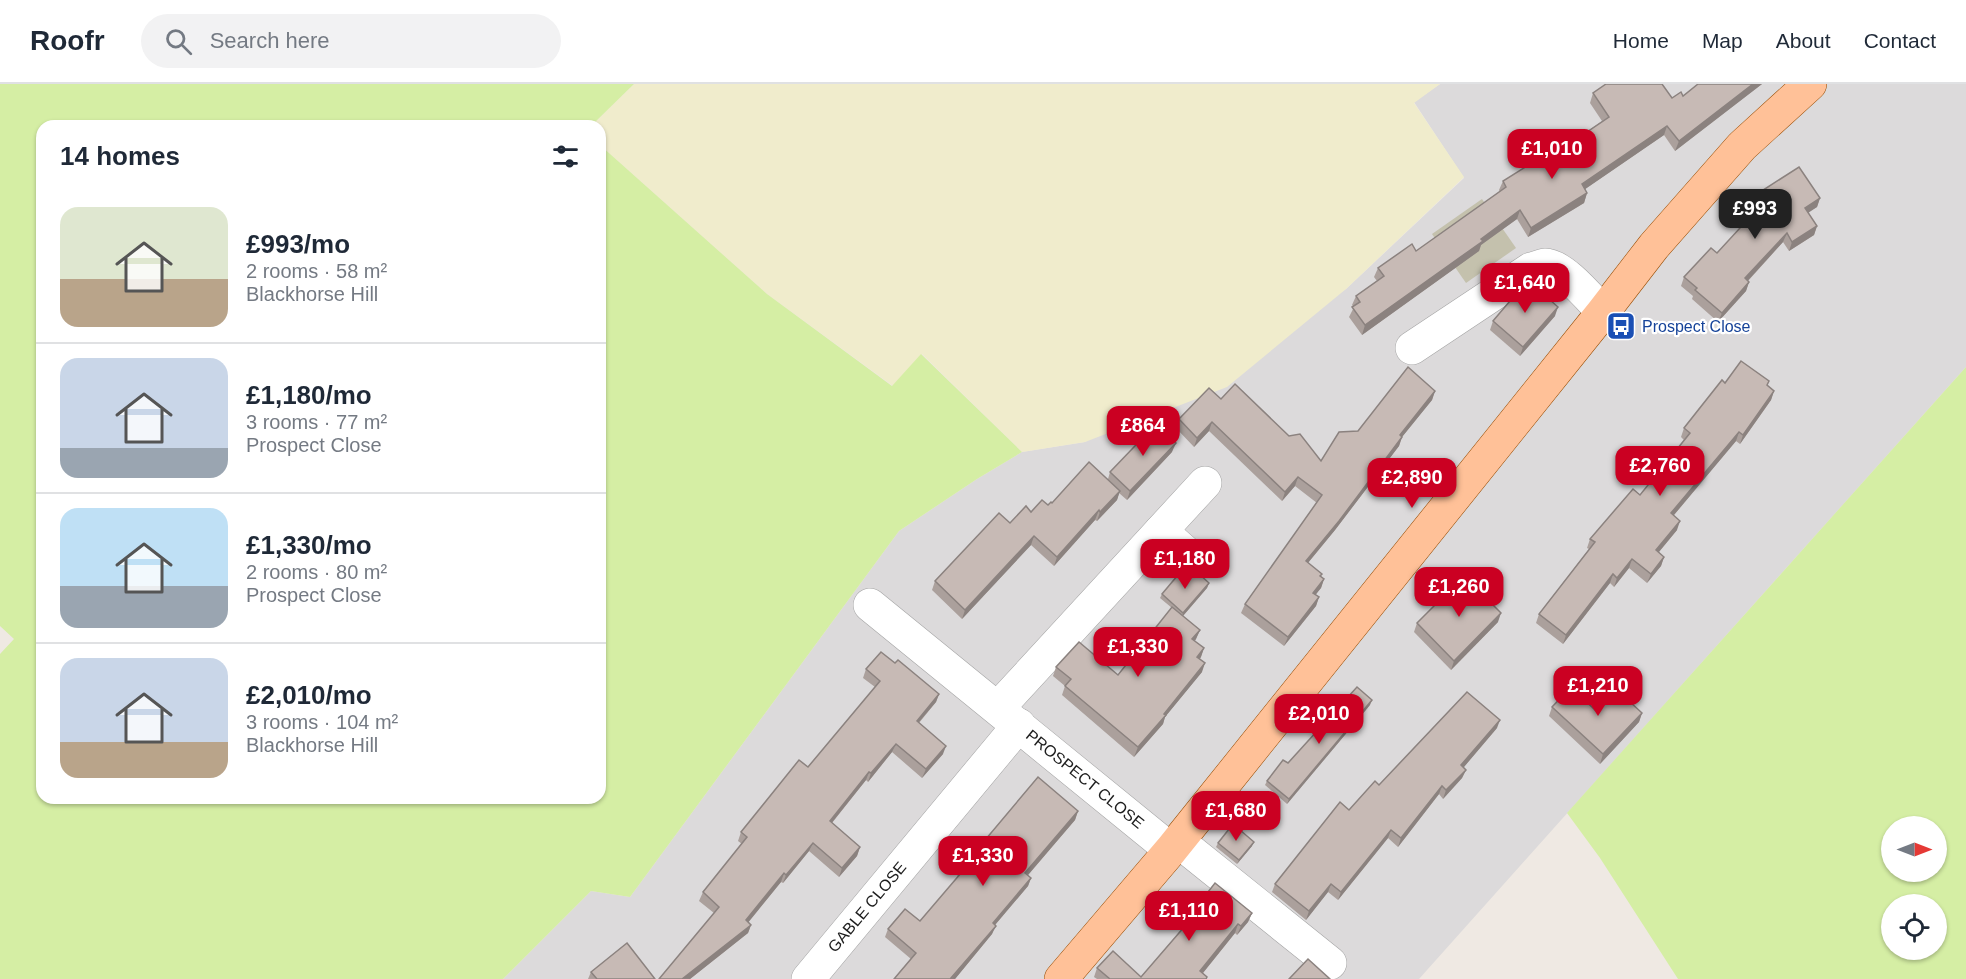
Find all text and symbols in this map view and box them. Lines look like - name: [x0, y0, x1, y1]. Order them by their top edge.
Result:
- search box: [141, 14, 561, 68]
- text: Roofr: [30, 25, 105, 56]
- icon: search: [162, 25, 195, 58]
- text: Search here: [210, 28, 330, 53]
- text: Home: [1613, 29, 1669, 52]
- text: Map: [1702, 29, 1743, 52]
- text: About: [1776, 29, 1831, 52]
- text: Contact: [1864, 29, 1936, 52]
- pin: £1,010: [1503, 129, 1601, 180]
- text: £1,010: [1521, 137, 1583, 159]
- icon: filters: [549, 140, 582, 173]
- text: 14 homes: [60, 141, 180, 171]
- pin: £993: [1719, 189, 1791, 240]
- text: £993: [1733, 197, 1777, 219]
- text: £993/mo: [246, 229, 350, 259]
- icon: home: [108, 231, 180, 303]
- text: 2 rooms · 58 m²: [246, 260, 387, 282]
- pin: £1,640: [1476, 263, 1574, 314]
- text: £1,640: [1494, 271, 1556, 293]
- text: Blackhorse Hill: [246, 283, 378, 305]
- bus stop icon: Prospect Close: [1605, 310, 1637, 342]
- place label: Prospect Close: [1642, 318, 1751, 335]
- text: £1,180/mo: [246, 380, 372, 410]
- icon: home: [108, 382, 180, 454]
- pin: £864: [1107, 406, 1179, 457]
- text: 3 rooms · 77 m²: [246, 411, 387, 433]
- text: £864: [1121, 414, 1165, 436]
- text: Prospect Close: [246, 434, 382, 456]
- pin: £2,760: [1611, 446, 1709, 497]
- text: £2,760: [1629, 454, 1691, 476]
- pin: £2,890: [1363, 458, 1461, 509]
- text: £2,890: [1381, 466, 1443, 488]
- text: £1,330/mo: [246, 530, 372, 560]
- icon: home: [108, 532, 180, 604]
- pin: £1,180: [1136, 539, 1234, 590]
- text: £1,180: [1154, 547, 1216, 569]
- text: 2 rooms · 80 m²: [246, 561, 387, 583]
- pin: £1,260: [1410, 567, 1508, 618]
- text: £1,260: [1428, 575, 1490, 597]
- text: Prospect Close: [246, 584, 382, 606]
- pin: £1,330: [1089, 627, 1187, 678]
- text: £1,330: [1107, 635, 1169, 657]
- pin: £1,210: [1549, 666, 1647, 717]
- text: £1,210: [1567, 674, 1629, 696]
- text: £2,010/mo: [246, 680, 372, 710]
- icon: home: [108, 682, 180, 754]
- pin: £2,010: [1270, 694, 1368, 745]
- text: £2,010: [1288, 702, 1350, 724]
- text: 3 rooms · 104 m²: [246, 711, 398, 733]
- street label: PROSPECT CLOSE: [1023, 726, 1147, 832]
- text: Blackhorse Hill: [246, 734, 378, 756]
- pin: £1,680: [1187, 791, 1285, 842]
- text: £1,680: [1205, 799, 1267, 821]
- north arrow: [1881, 816, 1947, 882]
- map controls: [1881, 816, 1947, 960]
- pin: £1,330: [934, 836, 1032, 887]
- text: £1,330: [952, 844, 1014, 866]
- street label: GABLE CLOSE: [824, 859, 910, 955]
- pin: £1,110: [1140, 891, 1238, 942]
- button: locate: [1881, 894, 1947, 960]
- text: £1,110: [1159, 899, 1219, 921]

